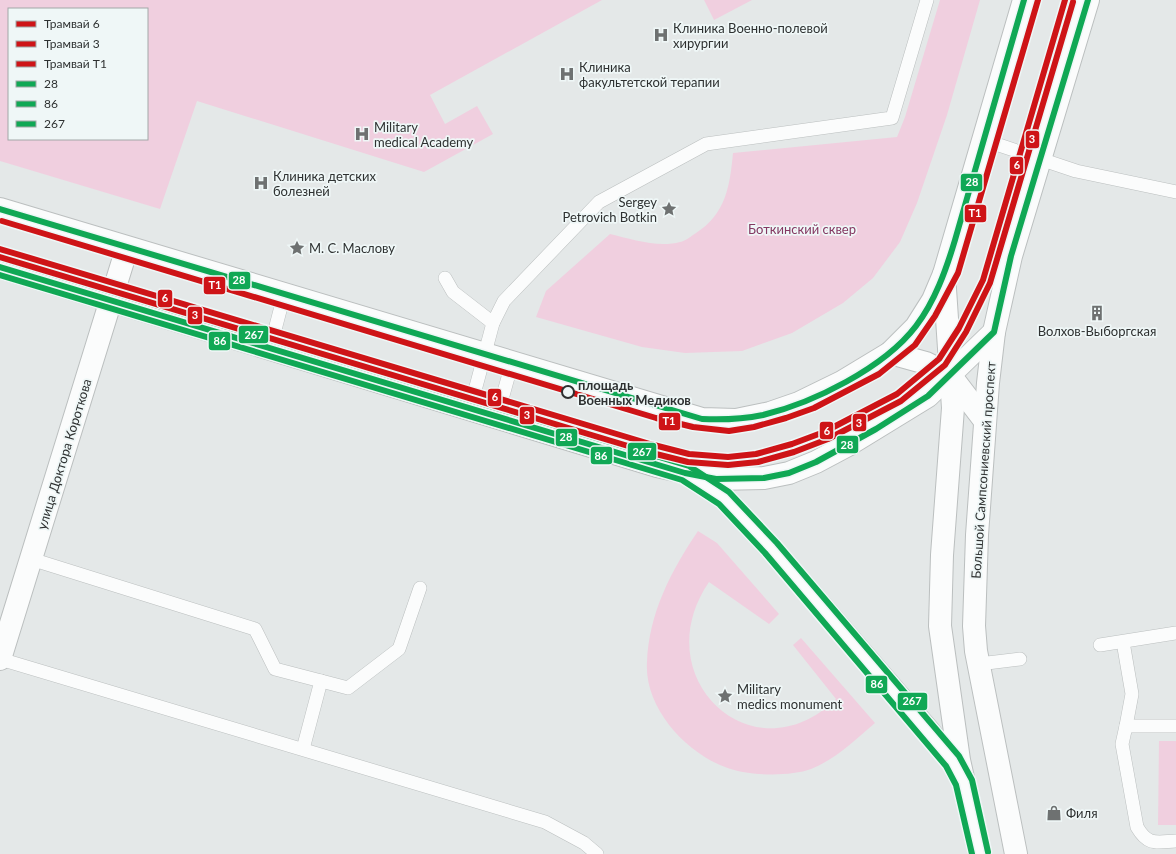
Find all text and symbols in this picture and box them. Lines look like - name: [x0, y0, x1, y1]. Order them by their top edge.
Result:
- legend: [8, 8, 148, 140]
- text: Трамвай 6: [44, 16, 100, 31]
- place label: Клиника Военно-полевой хирургии: [673, 20, 828, 51]
- hospital icon: Клиника Военно-полевой хирургии: [652, 26, 670, 44]
- text: Трамвай 3: [44, 36, 100, 51]
- text: Трамвай Т1: [44, 56, 107, 71]
- place label: Клиника факультетской терапии: [579, 59, 720, 90]
- hospital icon: Клиника факультетской терапии: [558, 65, 576, 83]
- text: 28: [44, 76, 58, 91]
- text: 86: [44, 96, 58, 111]
- text: 267: [44, 116, 65, 131]
- place label: Military medical Academy: [374, 119, 474, 150]
- hospital icon: Military medical Academy: [353, 125, 371, 143]
- line badge: 3: [1025, 130, 1040, 149]
- text: 3: [1029, 132, 1035, 145]
- line badge: 6: [1009, 156, 1024, 175]
- text: 6: [1014, 158, 1021, 171]
- place label: Клиника детских болезней: [273, 168, 377, 199]
- line badge: 28: [960, 173, 983, 192]
- hospital icon: Клиника детских болезней: [252, 174, 270, 192]
- text: 28: [966, 175, 978, 188]
- place label: Sergey Petrovich Botkin: [563, 194, 657, 225]
- place icon: Sergey Petrovich Botkin: [660, 200, 678, 218]
- line badge: Т1: [964, 204, 987, 223]
- text: Т1: [969, 206, 981, 219]
- park label: Боткинский сквер: [748, 221, 856, 237]
- place icon: М. С. Маслову: [288, 239, 306, 257]
- place label: М. С. Маслову: [309, 240, 395, 256]
- line badge: 28: [228, 271, 251, 290]
- text: 28: [233, 273, 245, 286]
- line badge: Т1: [203, 276, 226, 295]
- text: Т1: [209, 278, 221, 291]
- line badge: 6: [157, 289, 173, 308]
- text: 6: [162, 291, 169, 304]
- building icon: Волхов-Выборгская: [1088, 304, 1106, 322]
- line badge: 3: [187, 306, 203, 325]
- text: 3: [192, 308, 198, 321]
- place label: Волхов-Выборгская: [1038, 323, 1156, 339]
- line badge: 267: [238, 325, 269, 344]
- text: 267: [244, 328, 264, 341]
- line badge: 86: [208, 331, 231, 351]
- text: 86: [214, 334, 227, 347]
- street label: Большой Сампсониевский проспект: [967, 360, 999, 579]
- street label: улица Доктора Короткова: [33, 377, 95, 531]
- place label: площадь Военных Медиков: [578, 377, 691, 408]
- marker: площадь Военных Медиков: [561, 385, 575, 399]
- line badge: 6: [487, 388, 502, 407]
- text: 6: [492, 390, 499, 403]
- line badge: 3: [519, 406, 535, 425]
- text: 3: [524, 408, 530, 421]
- line badge: Т1: [658, 412, 681, 431]
- line badge: 3: [852, 413, 867, 432]
- text: Т1: [663, 414, 675, 427]
- text: 3: [856, 416, 862, 429]
- line badge: 6: [819, 421, 834, 440]
- text: 6: [824, 424, 831, 437]
- line badge: 28: [555, 428, 578, 447]
- text: 28: [560, 430, 572, 443]
- line badge: 28: [836, 435, 859, 454]
- text: 28: [841, 438, 853, 451]
- line badge: 267: [627, 442, 657, 461]
- text: 267: [632, 445, 652, 458]
- line badge: 86: [590, 446, 613, 465]
- text: 86: [595, 449, 608, 462]
- line badge: 86: [865, 675, 888, 694]
- text: 86: [871, 677, 884, 690]
- place label: Military medics monument: [737, 681, 842, 712]
- place icon: Military medics monument: [716, 687, 734, 705]
- line badge: 267: [897, 692, 928, 711]
- text: 267: [902, 694, 922, 707]
- shop icon: Филя: [1045, 804, 1063, 822]
- place label: Филя: [1066, 805, 1098, 821]

